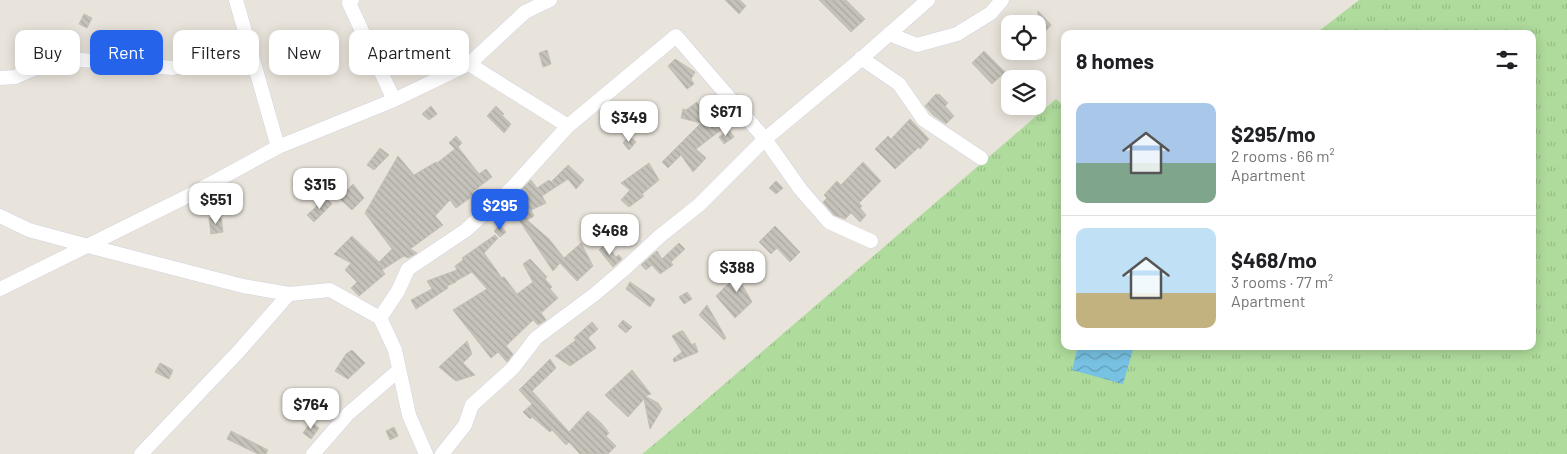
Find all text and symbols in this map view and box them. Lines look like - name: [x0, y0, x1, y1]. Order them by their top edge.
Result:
- map controls: [1001, 15, 1046, 115]
- button: locate: [1001, 15, 1046, 60]
- chip: Buy: [15, 30, 80, 75]
- chip: Rent: [90, 30, 163, 75]
- chip: Filters: [173, 30, 259, 75]
- chip: New: [269, 30, 339, 75]
- chip: Apartment: [349, 30, 469, 75]
- icon: filters: [1493, 46, 1521, 74]
- text: 8 homes: [1076, 48, 1154, 73]
- button: layers: [1001, 70, 1046, 115]
- pin: $671: [696, 94, 756, 137]
- pin: $349: [599, 100, 659, 143]
- text: $671: [710, 101, 742, 120]
- text: $349: [611, 107, 647, 126]
- text: $295/mo: [1231, 121, 1316, 146]
- icon: home: [1116, 123, 1176, 183]
- text: 2 rooms · 66 m²: [1231, 146, 1335, 165]
- text: Apartment: [1231, 165, 1306, 184]
- pin: $315: [290, 168, 350, 210]
- text: $315: [304, 174, 336, 193]
- pin: $551: [186, 182, 246, 225]
- pin: $295: [470, 188, 530, 231]
- text: $551: [200, 189, 232, 208]
- text: $295: [482, 195, 518, 214]
- pin: $468: [580, 214, 640, 256]
- text: $468: [592, 220, 628, 239]
- text: $468/mo: [1231, 247, 1317, 272]
- icon: home: [1116, 248, 1176, 308]
- pin: $388: [707, 250, 767, 293]
- text: $388: [719, 257, 755, 276]
- text: 3 rooms · 77 m²: [1231, 272, 1333, 291]
- text: Apartment: [1231, 291, 1306, 310]
- pin: $764: [281, 388, 341, 430]
- text: $764: [293, 394, 329, 413]

